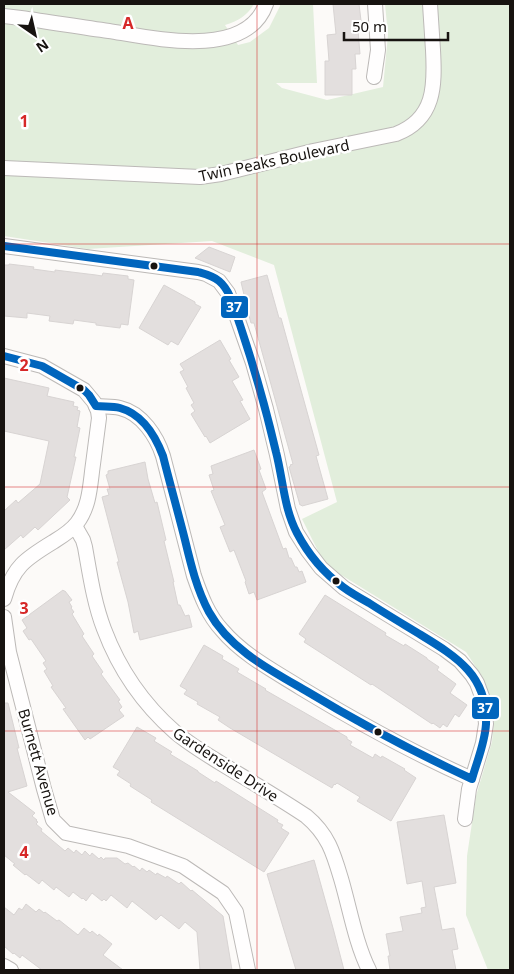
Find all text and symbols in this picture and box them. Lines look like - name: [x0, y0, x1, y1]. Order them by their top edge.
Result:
- north arrow: [10, 10, 60, 60]
- scale bar: [344, 10, 448, 42]
- text: A: [122, 12, 134, 34]
- text: 50 m: [352, 16, 387, 36]
- text: N: [33, 35, 53, 57]
- text: 1: [19, 110, 29, 132]
- street label: Twin Peaks Boulevard: [197, 134, 351, 186]
- unlabelled marker: [149, 261, 159, 271]
- line badge: 37: [220, 295, 249, 319]
- text: 37: [226, 297, 242, 316]
- text: 2: [19, 354, 29, 376]
- unlabelled marker: [75, 383, 85, 393]
- unlabelled marker: [331, 576, 341, 586]
- text: 3: [19, 597, 29, 619]
- line badge: 37: [471, 696, 500, 720]
- text: 37: [477, 698, 493, 717]
- street label: Burnett Avenue: [14, 706, 64, 818]
- street label: Gardenside Drive: [169, 722, 283, 806]
- unlabelled marker: [373, 727, 383, 737]
- text: 4: [19, 841, 29, 863]

